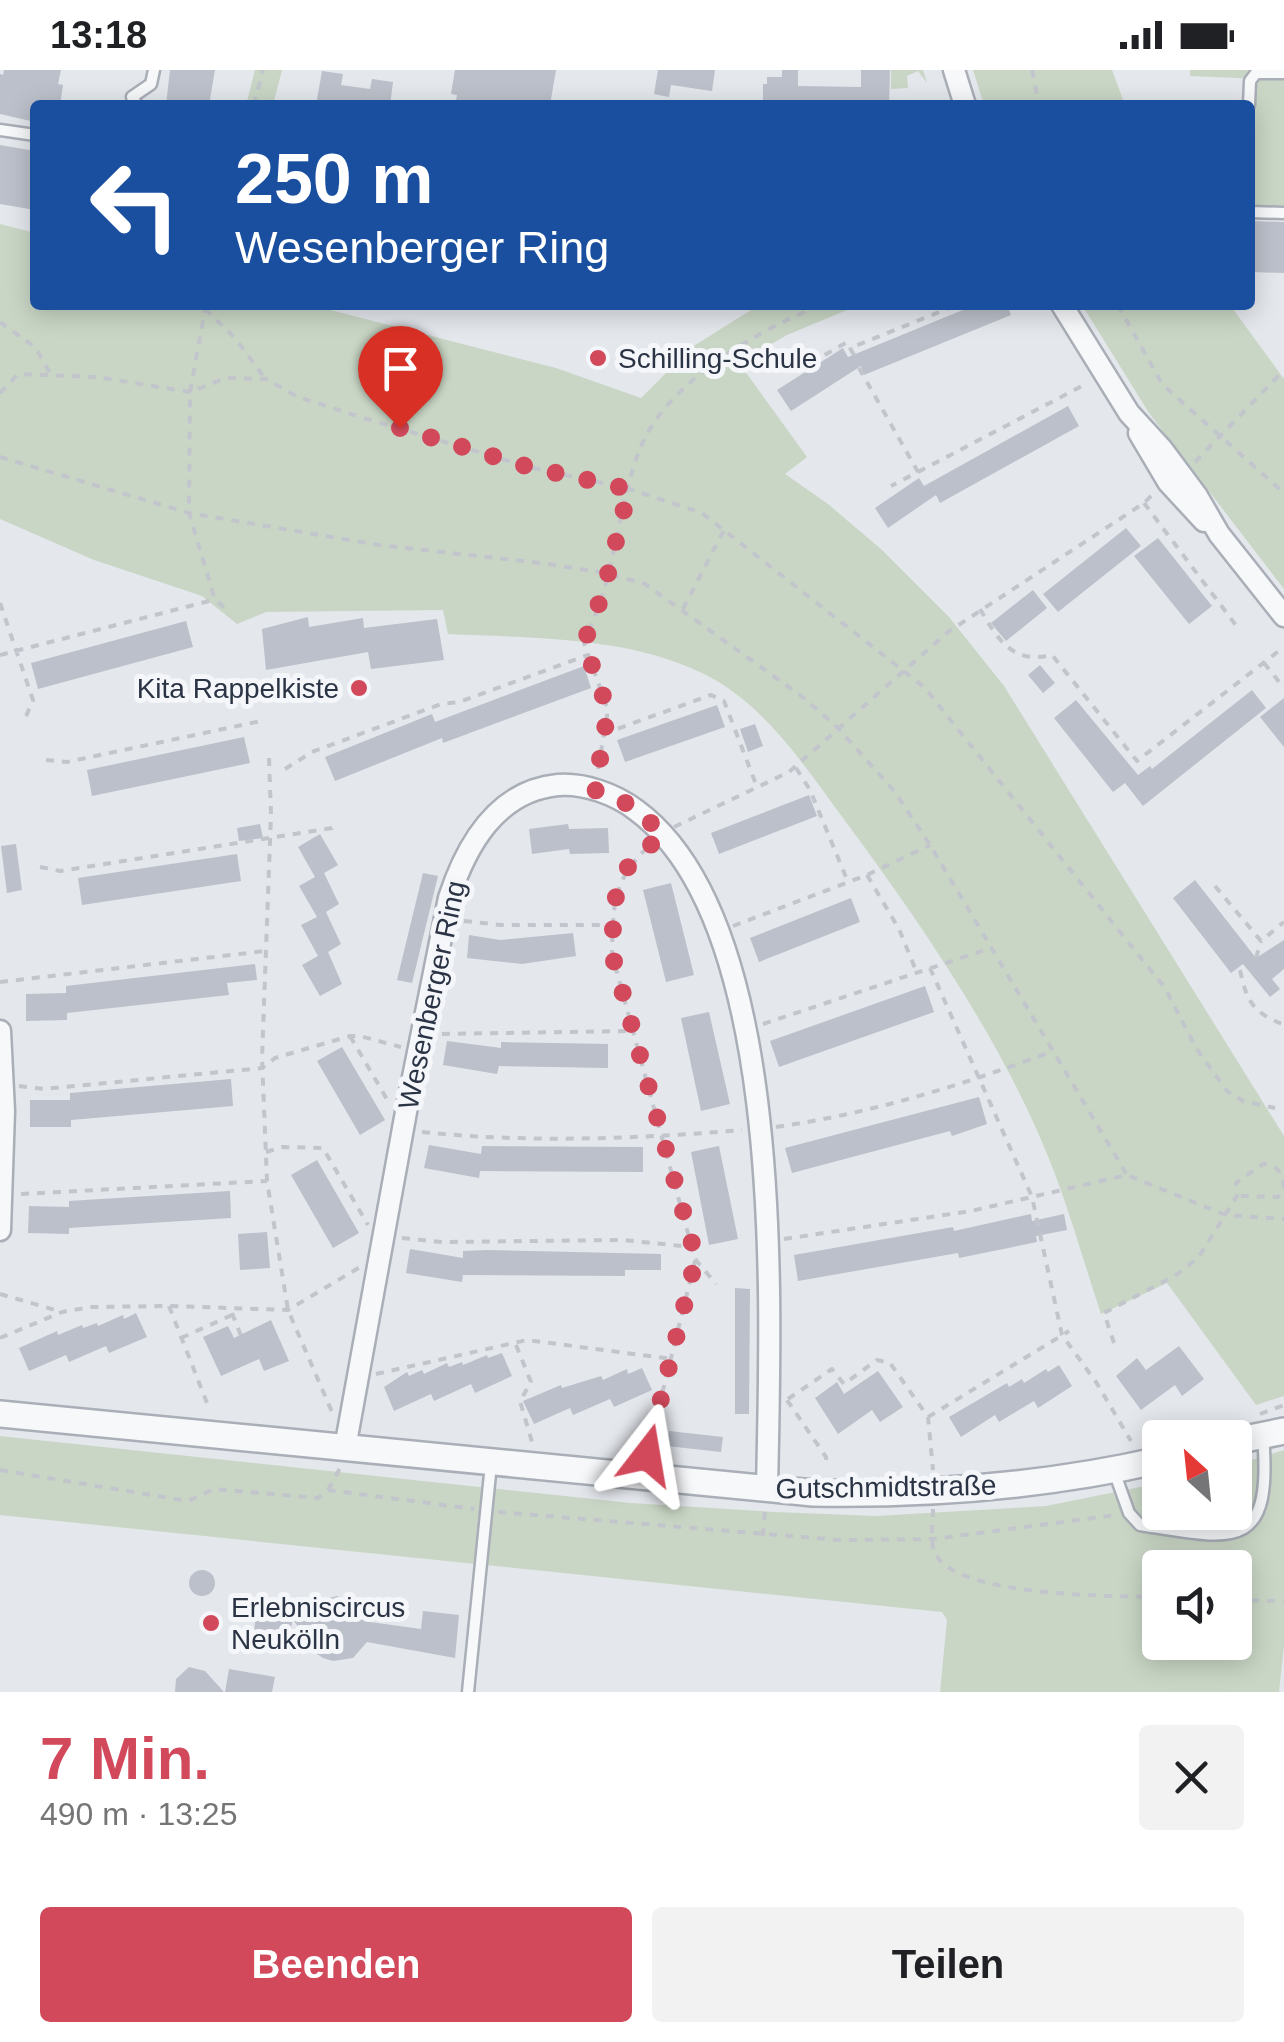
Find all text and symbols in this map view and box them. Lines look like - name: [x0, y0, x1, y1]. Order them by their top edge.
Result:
- text: 13:18: [50, 14, 147, 56]
- icon: left: [70, 140, 200, 270]
- text: 250 m: [235, 140, 433, 218]
- text: Wesenberger Ring: [235, 222, 609, 273]
- pin: [358, 326, 443, 429]
- icon: arrive: [373, 341, 428, 396]
- place label: Schilling-Schule: [618, 343, 817, 374]
- marker: Schilling-Schule: [587, 347, 609, 369]
- place label: Kita Rappelkiste: [137, 673, 339, 704]
- marker: Kita Rappelkiste: [348, 677, 370, 699]
- street label: Wesenberger Ring: [393, 878, 471, 1112]
- position arrow: [595, 1403, 699, 1507]
- north arrow: [1142, 1420, 1252, 1530]
- map controls: [1142, 1420, 1252, 1660]
- street label: Gutschmidtstraße: [775, 1470, 997, 1504]
- button: sound: [1142, 1550, 1252, 1660]
- place label: Erlebniscircus Neukölln: [231, 1592, 405, 1655]
- marker: Erlebniscircus Neukölln: [200, 1612, 222, 1634]
- text: 7 Min.: [40, 1725, 210, 1792]
- button: close: [1139, 1725, 1244, 1830]
- text: 490 m · 13:25: [40, 1796, 237, 1832]
- button: Beenden: [40, 1907, 632, 2022]
- button: Teilen: [652, 1907, 1244, 2022]

